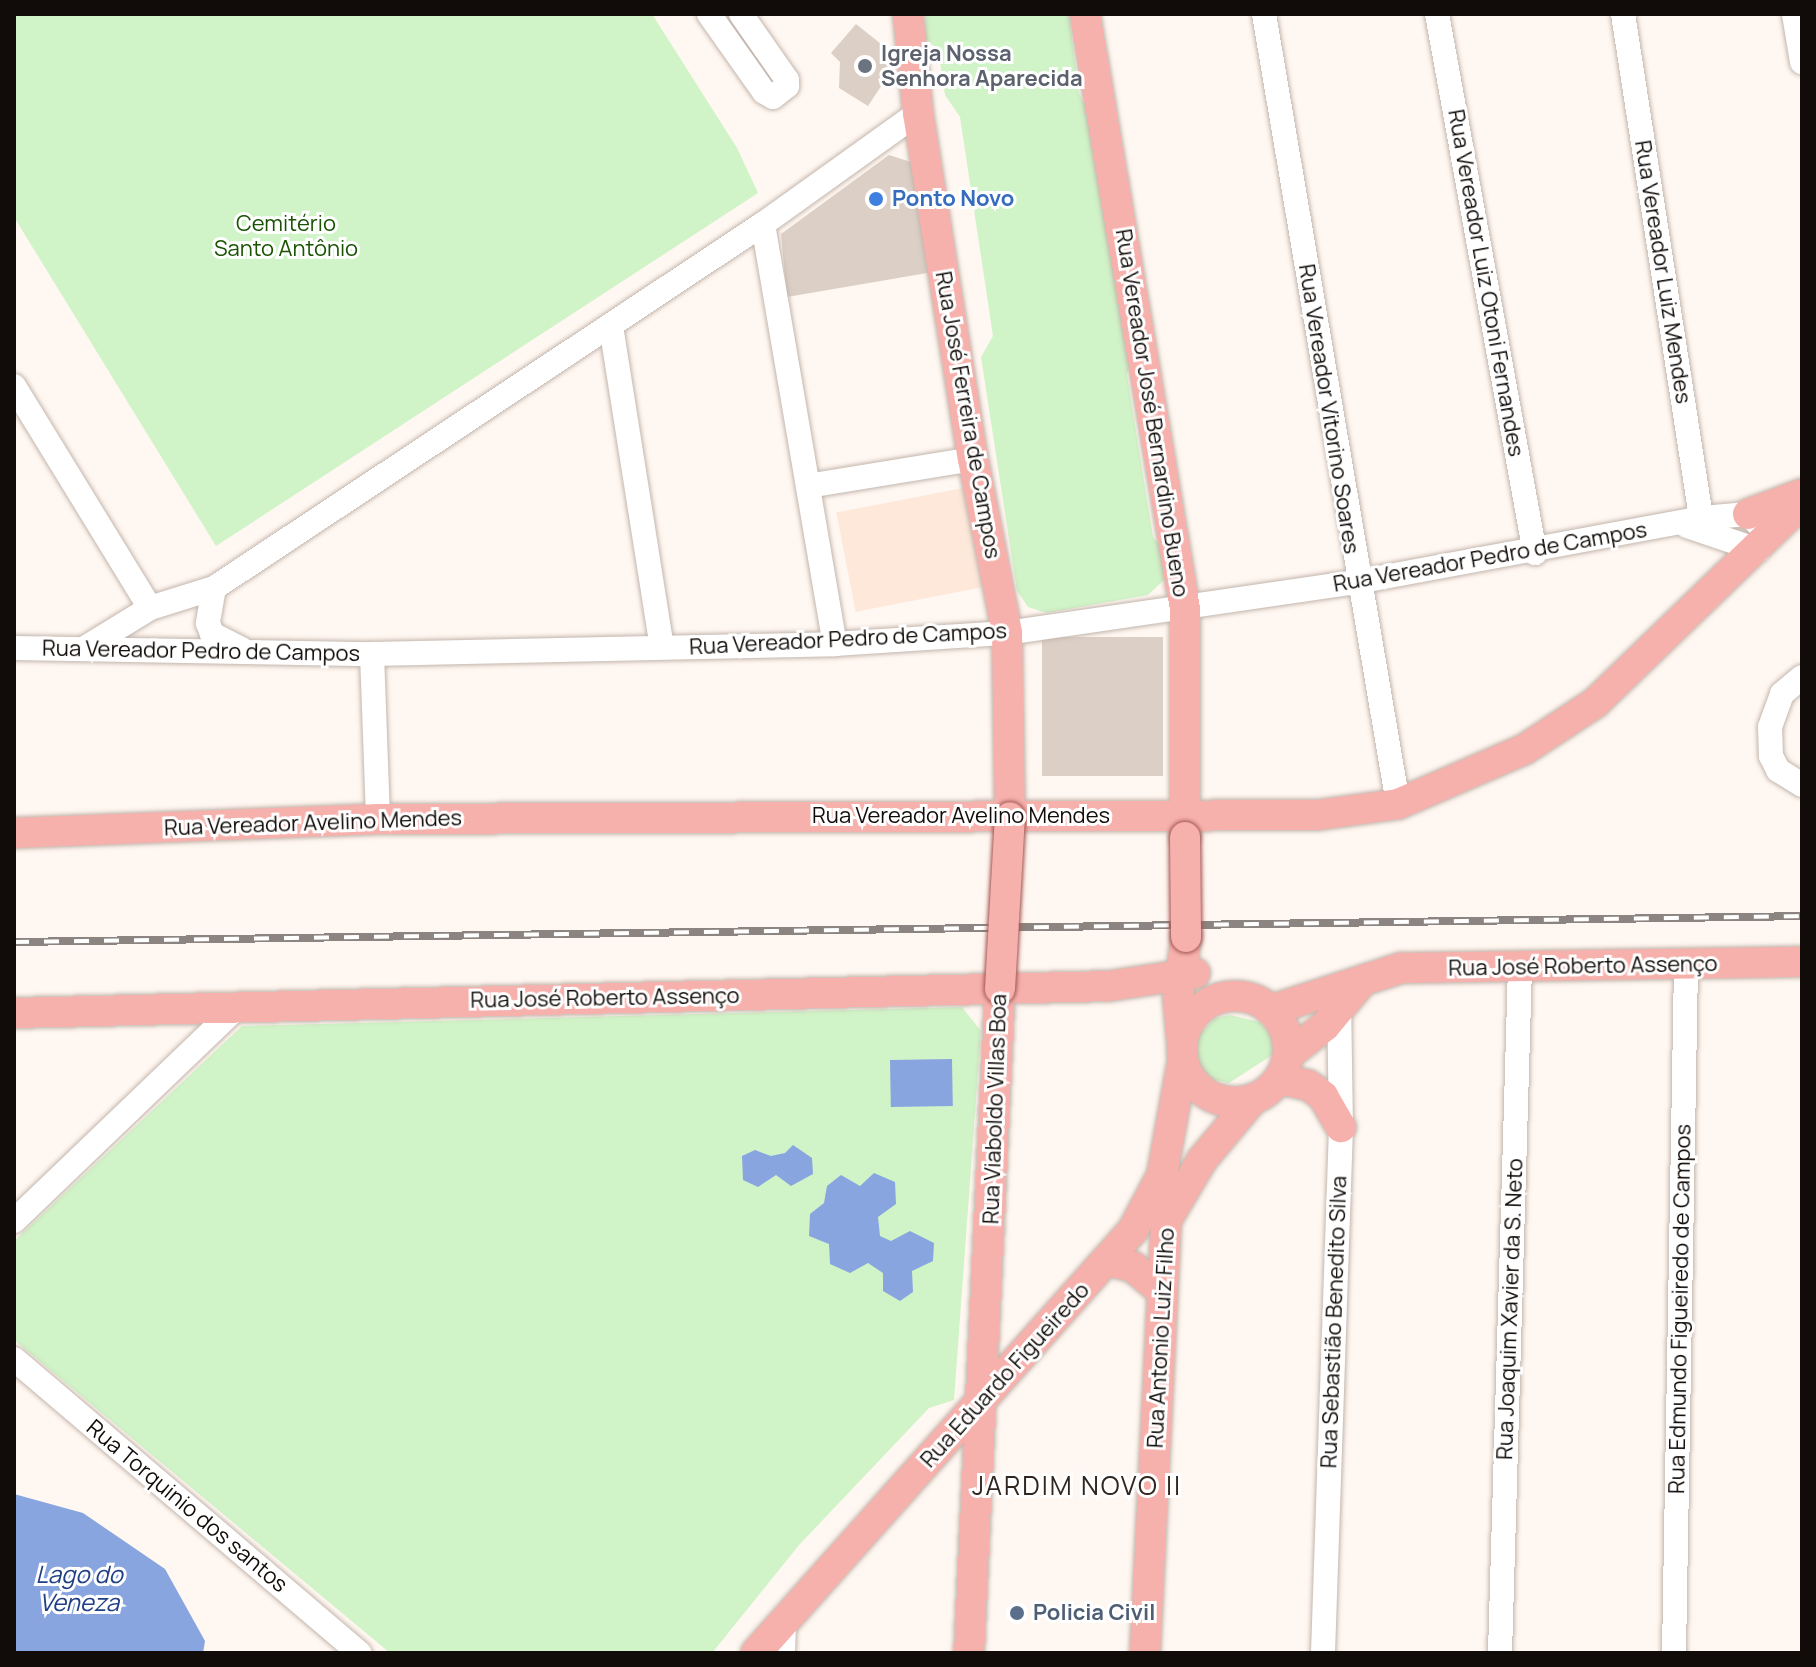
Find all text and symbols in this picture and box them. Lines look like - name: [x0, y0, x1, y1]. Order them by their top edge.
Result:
- place label: Igreja Nossa Senhora Aparecida: [881, 40, 1083, 92]
- marker: Igreja Nossa Senhora Aparecida: [856, 57, 874, 75]
- street label: Rua Vereador Luiz Otoni Fernandes: [1442, 107, 1530, 459]
- street label: Rua Vereador Luiz Mendes: [1629, 138, 1697, 406]
- place label: Ponto Novo: [892, 186, 1014, 212]
- marker: Ponto Novo: [867, 190, 885, 208]
- park label: Cemitério Santo Antônio: [214, 210, 358, 262]
- street label: Rua Vereador José Bernardino Bueno: [1110, 227, 1194, 599]
- street label: Rua Vereador Vitorino Soares: [1293, 262, 1365, 556]
- street label: Rua José Ferreira de Campos: [930, 269, 1006, 561]
- street label: Rua Vereador Pedro de Campos: [1331, 516, 1649, 598]
- street label: Rua Vereador Pedro de Campos: [689, 617, 1007, 661]
- street label: Rua Vereador Pedro de Campos: [42, 635, 360, 667]
- street label: Rua Vereador Avelino Mendes: [812, 803, 1110, 829]
- street label: Rua Vereador Avelino Mendes: [164, 805, 462, 841]
- street label: Rua José Roberto Assenço: [1448, 950, 1718, 982]
- street label: Rua José Roberto Assenço: [470, 982, 740, 1014]
- street label: Rua Viaboldo Villas Boa: [978, 993, 1012, 1225]
- street label: Rua Edmundo Figueiredo de Campos: [1664, 1124, 1696, 1494]
- street label: Rua Joaquim Xavier da S. Neto: [1492, 1158, 1528, 1460]
- street label: Rua Sebastião Benedito Silva: [1316, 1175, 1352, 1469]
- street label: Rua Antonio Luiz Filho: [1142, 1227, 1180, 1449]
- street label: Rua Eduardo Figueiredo: [915, 1277, 1095, 1473]
- street label: Rua Torquinio dos santos: [81, 1414, 293, 1598]
- district label: JARDIM NOVO II: [972, 1470, 1182, 1502]
- water label: Lago do Veneza: [35, 1560, 123, 1616]
- place label: Policia Civil: [1033, 1600, 1155, 1626]
- marker: Policia Civil: [1008, 1604, 1026, 1622]

